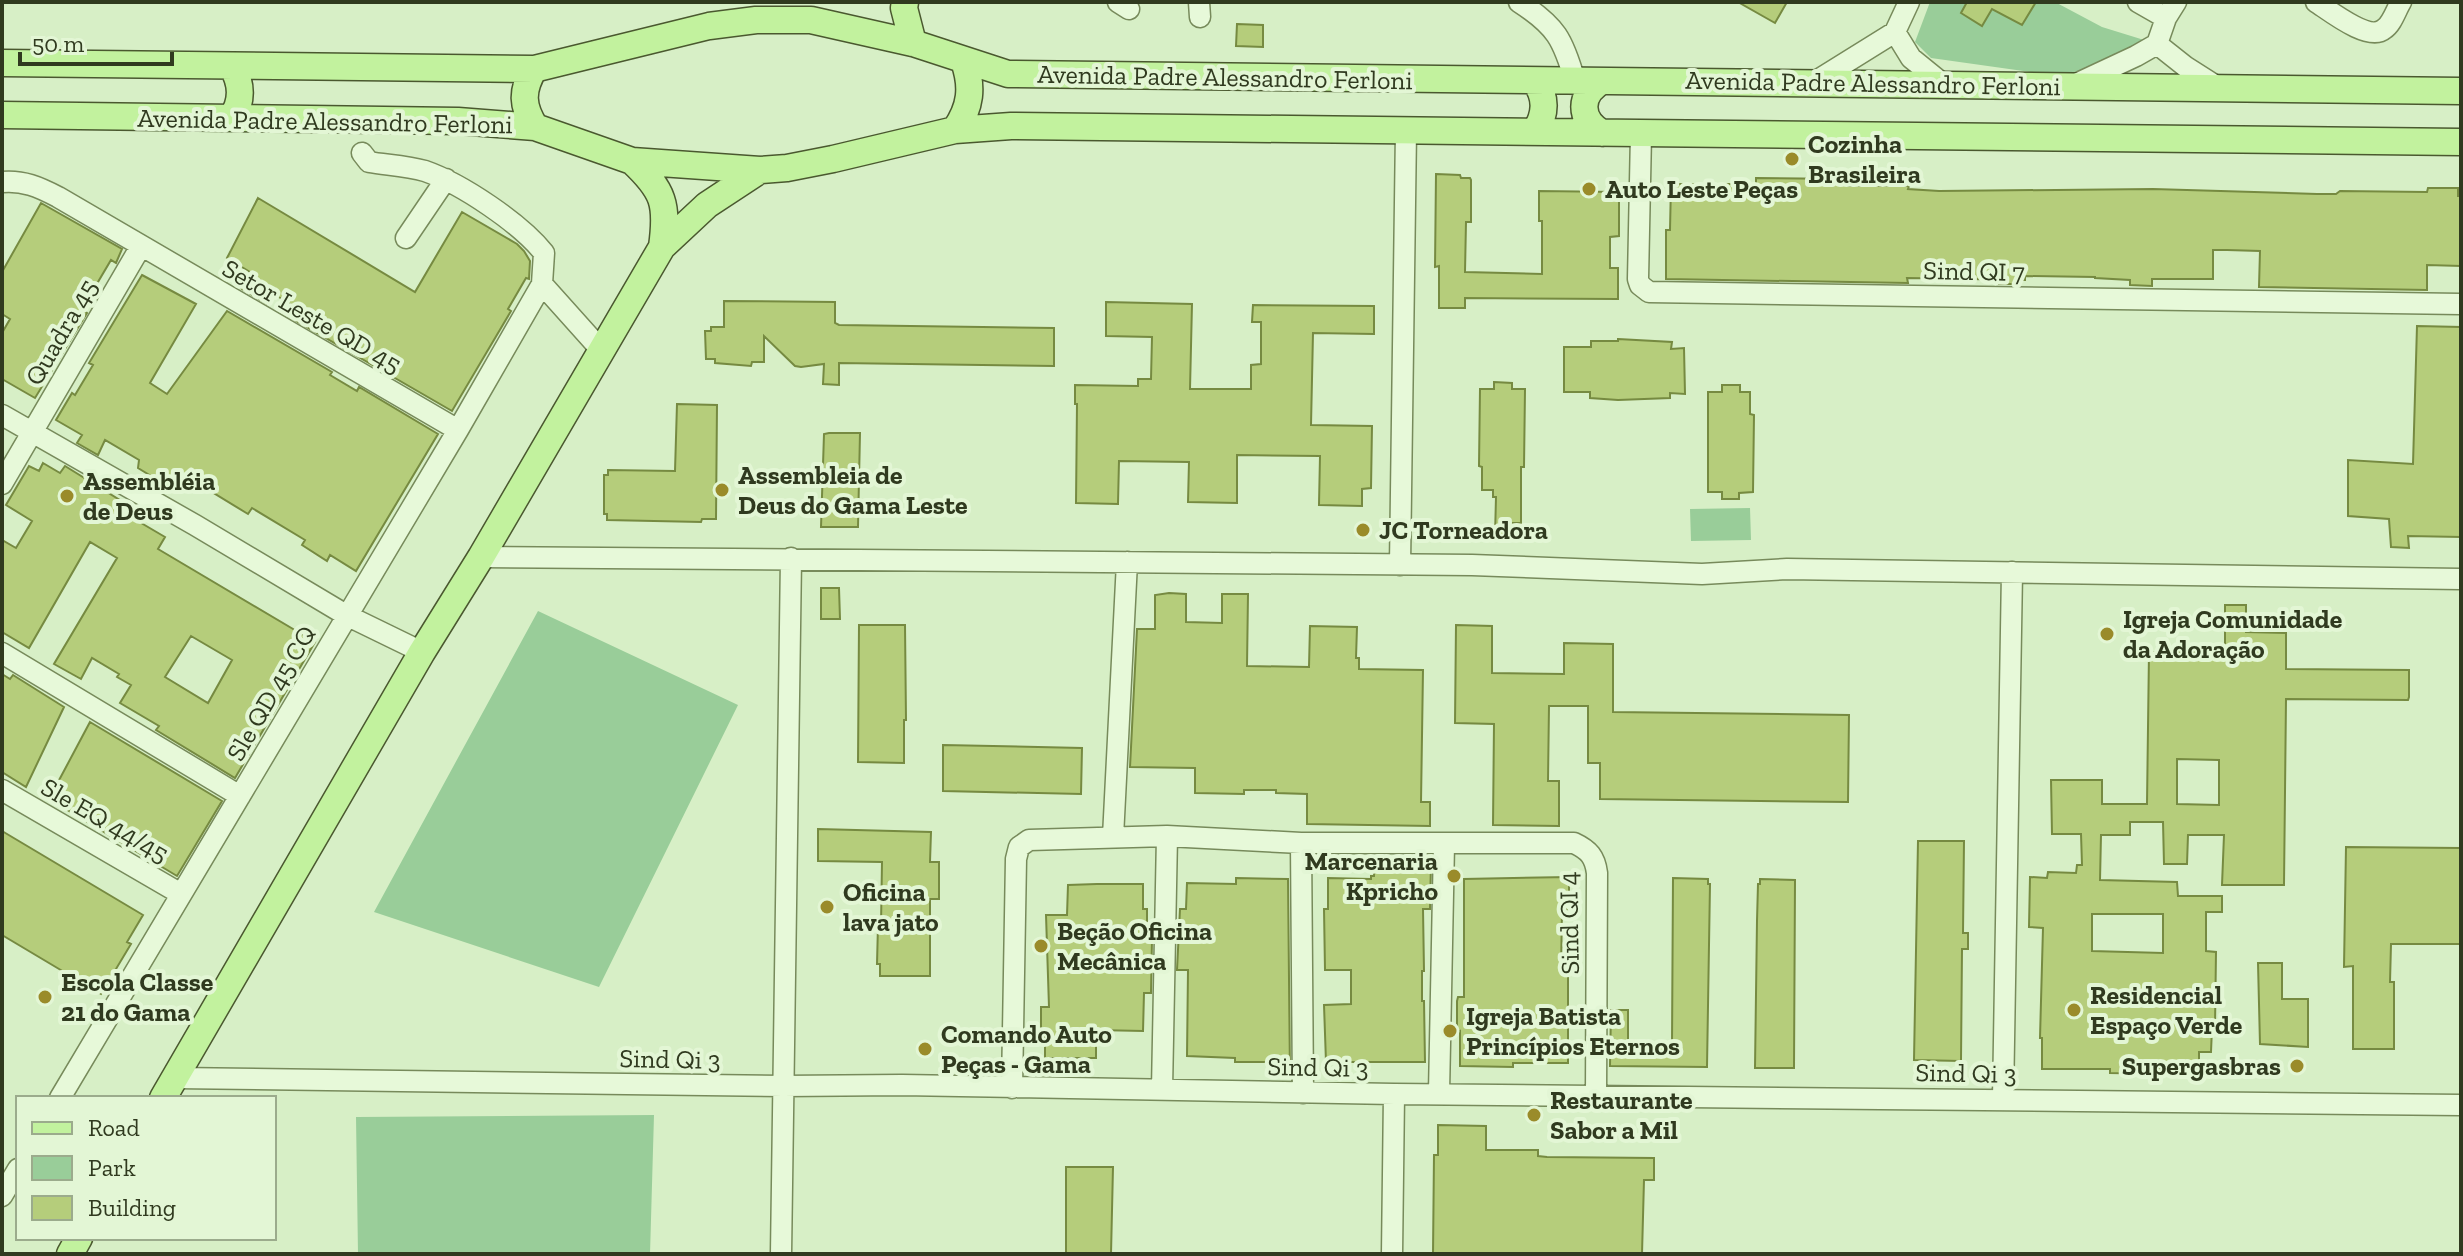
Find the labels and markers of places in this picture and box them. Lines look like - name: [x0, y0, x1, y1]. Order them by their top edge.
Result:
- place label: Cozinha Brasileira: [1808, 128, 1921, 190]
- marker: Cozinha Brasileira: [1783, 150, 1801, 168]
- place label: Auto Leste Peças: [1605, 173, 1798, 205]
- marker: Auto Leste Peças: [1580, 180, 1598, 198]
- place label: Assembleia de Deus do Gama Leste: [738, 459, 968, 521]
- place label: Assembléia de Deus: [83, 465, 215, 527]
- marker: Assembleia de Deus do Gama Leste: [713, 481, 731, 499]
- marker: Assembléia de Deus: [58, 487, 76, 505]
- place label: JC Torneadora: [1379, 514, 1548, 546]
- marker: JC Torneadora: [1354, 521, 1372, 539]
- place label: Igreja Comunidade da Adoração: [2123, 603, 2343, 665]
- marker: Igreja Comunidade da Adoração: [2098, 625, 2116, 643]
- place label: Marcenaria Kpricho: [1304, 845, 1438, 907]
- marker: Marcenaria Kpricho: [1445, 867, 1463, 885]
- place label: Oficina lava jato: [843, 876, 939, 938]
- marker: Oficina lava jato: [818, 898, 836, 916]
- place label: Beção Oficina Mecânica: [1057, 915, 1212, 977]
- marker: Beção Oficina Mecânica: [1032, 937, 1050, 955]
- place label: Escola Classe 21 do Gama: [61, 966, 214, 1028]
- place label: Residencial Espaço Verde: [2090, 979, 2243, 1041]
- marker: Escola Classe 21 do Gama: [36, 988, 54, 1006]
- place label: Igreja Batista Princípios Eternos: [1466, 1000, 1680, 1062]
- marker: Residencial Espaço Verde: [2065, 1001, 2083, 1019]
- place label: Comando Auto Peças - Gama: [941, 1018, 1112, 1080]
- marker: Igreja Batista Princípios Eternos: [1441, 1022, 1459, 1040]
- marker: Comando Auto Peças - Gama: [916, 1040, 934, 1058]
- place label: Supergasbras: [2122, 1050, 2281, 1082]
- marker: Supergasbras: [2288, 1057, 2306, 1075]
- place label: Restaurante Sabor a Mil: [1550, 1084, 1693, 1146]
- marker: Restaurante Sabor a Mil: [1525, 1106, 1543, 1124]

